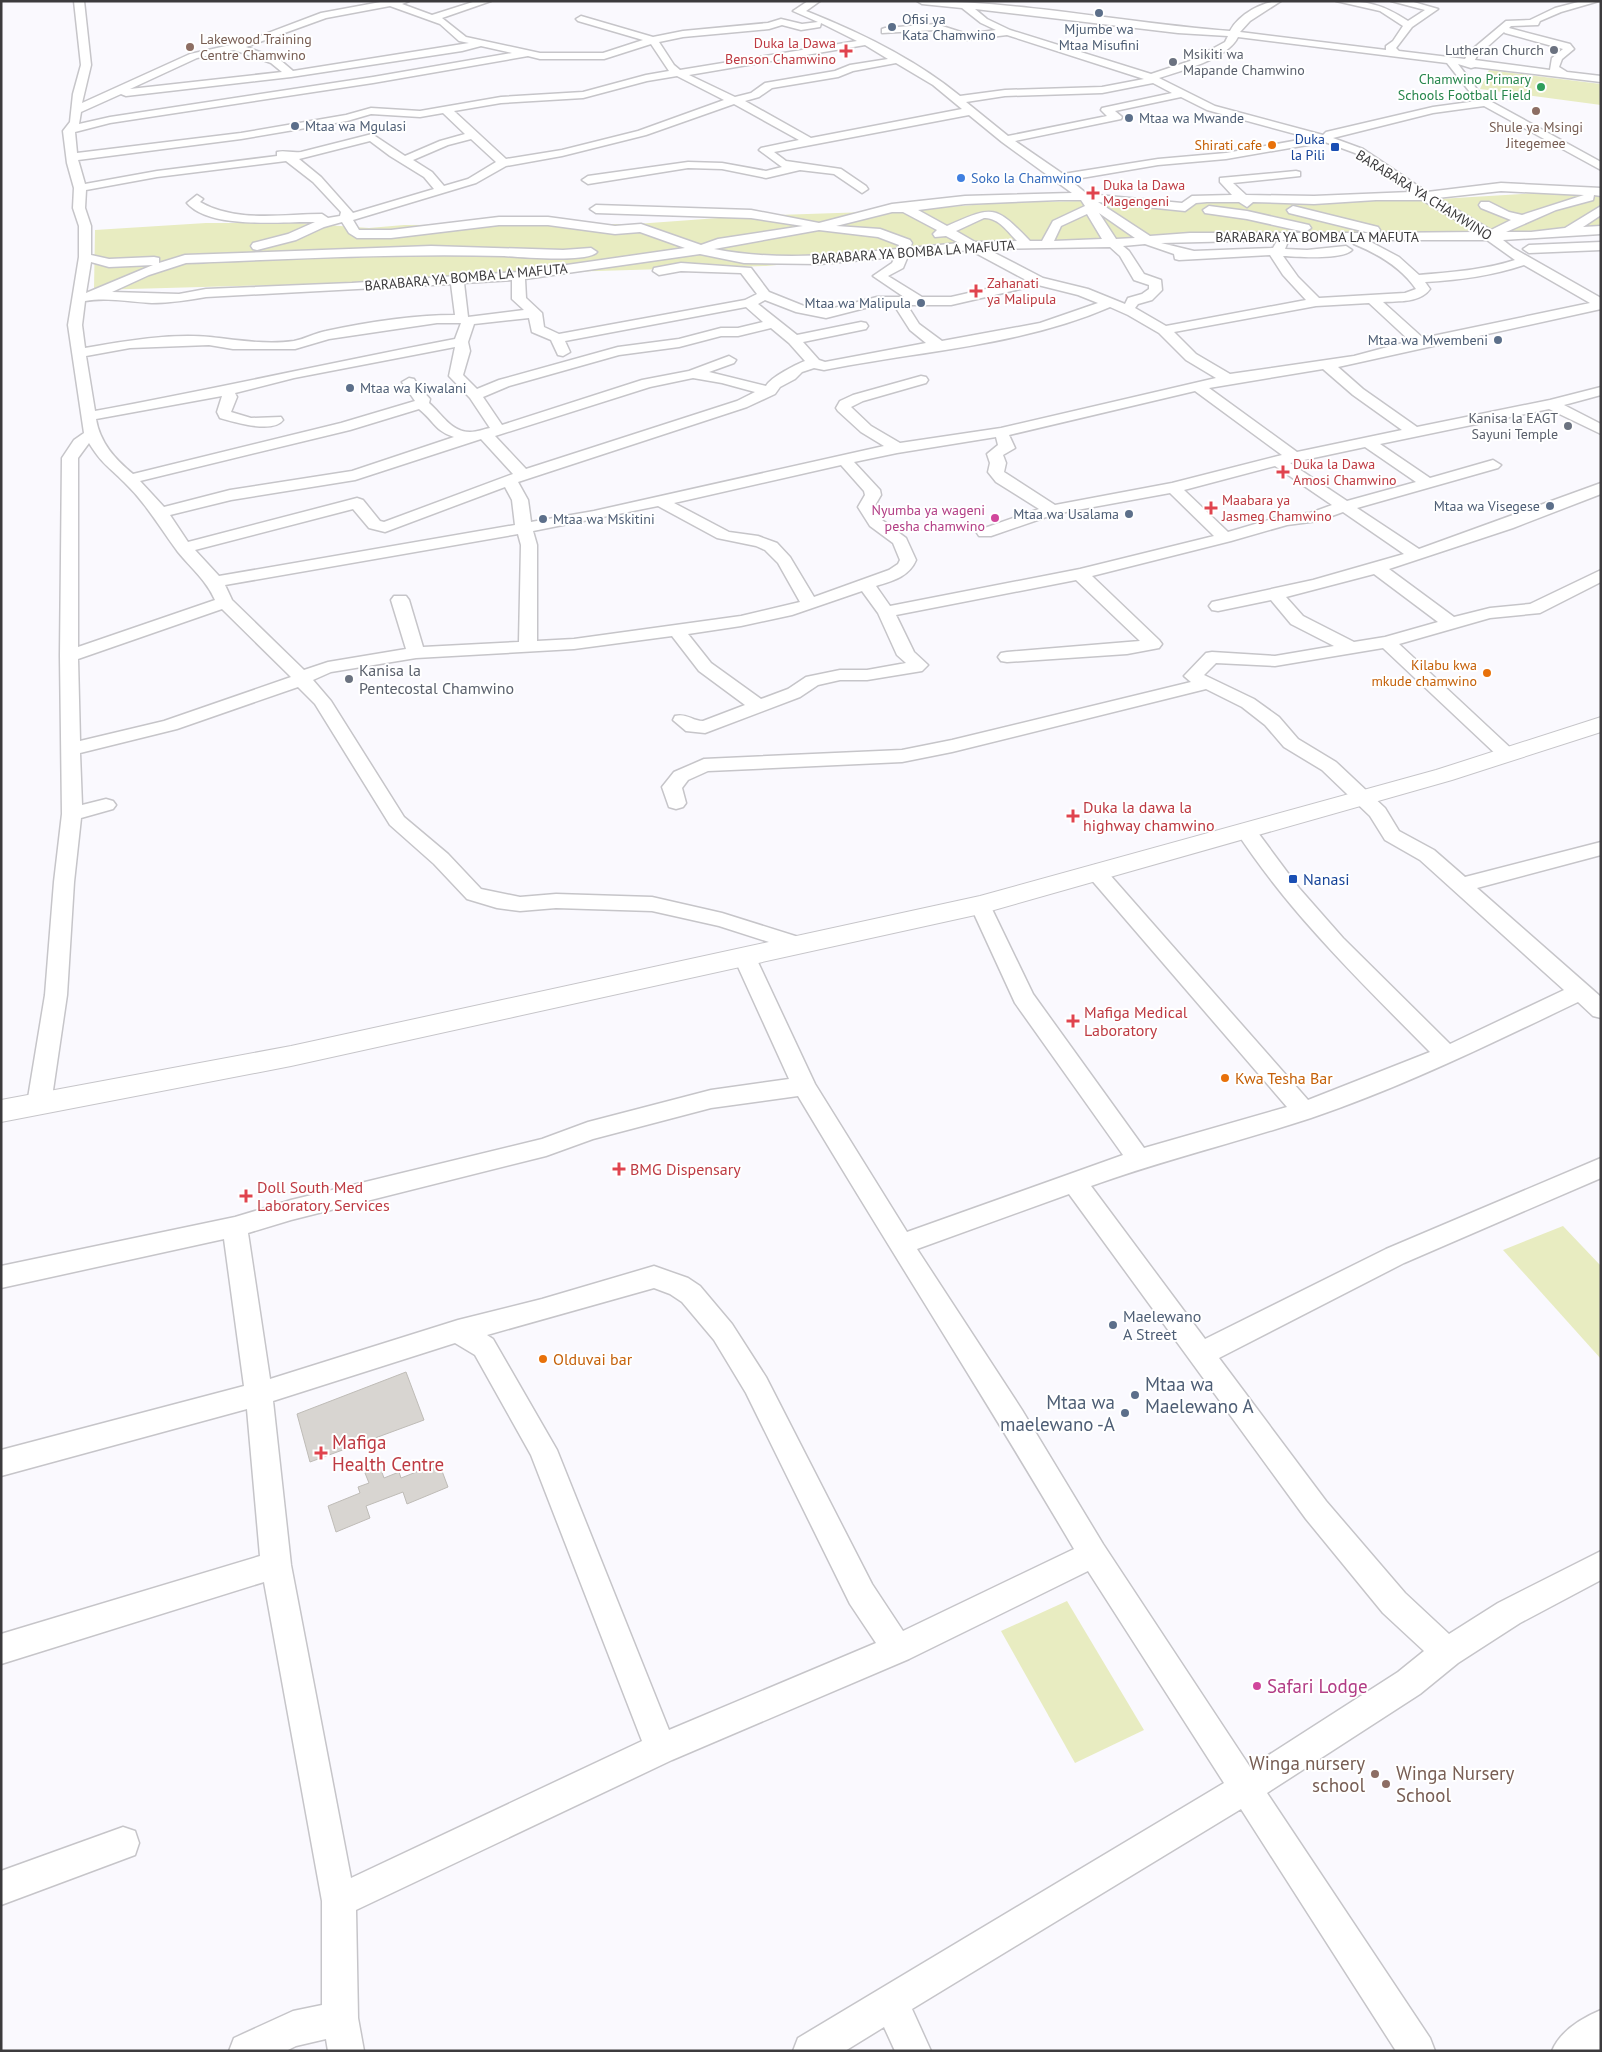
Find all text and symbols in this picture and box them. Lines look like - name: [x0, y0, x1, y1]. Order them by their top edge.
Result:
- marker: Mjumbe wa Mtaa Misufini: [1093, 7, 1105, 19]
- place label: Ofisi ya Kata Chamwino: [902, 10, 996, 44]
- place label: Mjumbe wa Mtaa Misufini: [1059, 20, 1139, 54]
- marker: Ofisi ya Kata Chamwino: [886, 21, 898, 33]
- place label: Lakewood Training Centre Chamwino: [200, 30, 312, 64]
- place label: Duka la Dawa Benson Chamwino: [725, 34, 836, 68]
- marker: Lakewood Training Centre Chamwino: [184, 41, 196, 53]
- place label: Lutheran Church: [1445, 41, 1544, 59]
- marker: Lutheran Church: [1548, 44, 1560, 56]
- marker: Duka la Dawa Benson Chamwino: [840, 45, 852, 57]
- place label: Msikiti wa Mapande Chamwino: [1183, 45, 1305, 79]
- marker: Msikiti wa Mapande Chamwino: [1167, 56, 1179, 68]
- place label: Chamwino Primary Schools Football Field: [1398, 70, 1531, 104]
- marker: Chamwino Primary Schools Football Field: [1535, 81, 1547, 93]
- marker: Shule ya Msingi Jitegemee: [1530, 105, 1542, 117]
- place label: Mtaa wa Mwande: [1139, 109, 1244, 127]
- marker: Mtaa wa Mwande: [1123, 112, 1135, 124]
- place label: Mtaa wa Mgulasi: [305, 117, 406, 135]
- place label: Shule ya Msingi Jitegemee: [1489, 118, 1583, 152]
- marker: Mtaa wa Mgulasi: [289, 120, 301, 132]
- place label: Duka la Pili: [1291, 130, 1325, 164]
- place label: Shirati cafe: [1195, 136, 1262, 154]
- marker: Shirati cafe: [1266, 139, 1278, 151]
- marker: Duka la Pili: [1329, 141, 1341, 153]
- street label: BARABARA YA CHAMWINO: [1353, 146, 1495, 244]
- place label: Soko la Chamwino: [971, 169, 1082, 187]
- marker: Soko la Chamwino: [955, 172, 967, 184]
- place label: Duka la Dawa Magengeni: [1103, 176, 1185, 210]
- marker: Duka la Dawa Magengeni: [1087, 187, 1099, 199]
- street label: BARABARA YA BOMBA LA MAFUTA: [1215, 228, 1420, 246]
- street label: BARABARA YA BOMBA LA MAFUTA: [811, 236, 1016, 268]
- street label: BARABARA YA BOMBA LA MAFUTA: [364, 259, 569, 295]
- place label: Zahanati ya Malipula: [987, 274, 1056, 308]
- marker: Zahanati ya Malipula: [969, 284, 983, 298]
- place label: Mtaa wa Malipula: [805, 294, 911, 312]
- marker: Mtaa wa Malipula: [915, 297, 927, 309]
- place label: Mtaa wa Mwembeni: [1368, 331, 1488, 349]
- marker: Mtaa wa Mwembeni: [1492, 334, 1504, 346]
- place label: Mtaa wa Kiwalani: [360, 379, 466, 397]
- marker: Mtaa wa Kiwalani: [344, 382, 356, 394]
- place label: Kanisa la EAGT Sayuni Temple: [1468, 409, 1558, 443]
- marker: Kanisa la EAGT Sayuni Temple: [1562, 420, 1574, 432]
- place label: Duka la Dawa Amosi Chamwino: [1293, 455, 1397, 489]
- marker: Duka la Dawa Amosi Chamwino: [1277, 466, 1289, 478]
- place label: Maabara ya Jasmeg Chamwino: [1221, 491, 1332, 525]
- place label: Mtaa wa Visegese: [1434, 497, 1540, 515]
- marker: Mtaa wa Visegese: [1544, 500, 1556, 512]
- place label: Nyumba ya wageni pesha chamwino: [872, 501, 985, 535]
- marker: Maabara ya Jasmeg Chamwino: [1204, 501, 1218, 515]
- place label: Mtaa wa Usalama: [1013, 505, 1119, 523]
- marker: Mtaa wa Usalama: [1123, 508, 1135, 520]
- place label: Mtaa wa Mskitini: [553, 510, 655, 528]
- marker: Nyumba ya wageni pesha chamwino: [989, 512, 1001, 524]
- marker: Mtaa wa Mskitini: [537, 513, 549, 525]
- place label: Kilabu kwa mkude chamwino: [1372, 656, 1477, 690]
- place label: Kanisa la Pentecostal Chamwino: [359, 660, 514, 698]
- marker: Kilabu kwa mkude chamwino: [1481, 667, 1493, 679]
- marker: Kanisa la Pentecostal Chamwino: [343, 673, 355, 685]
- place label: Duka la dawa la highway chamwino: [1083, 797, 1215, 835]
- marker: Duka la dawa la highway chamwino: [1067, 810, 1079, 822]
- place label: Nanasi: [1303, 869, 1349, 889]
- marker: Nanasi: [1287, 873, 1299, 885]
- place label: Mafiga Medical Laboratory: [1084, 1002, 1188, 1040]
- marker: Mafiga Medical Laboratory: [1066, 1014, 1080, 1028]
- place label: Kwa Tesha Bar: [1235, 1068, 1333, 1088]
- marker: Kwa Tesha Bar: [1219, 1072, 1231, 1084]
- place label: BMG Dispensary: [630, 1159, 741, 1179]
- marker: BMG Dispensary: [612, 1162, 626, 1176]
- place label: Doll South Med Laboratory Services: [257, 1177, 390, 1215]
- marker: Doll South Med Laboratory Services: [239, 1189, 253, 1203]
- place label: Maelewano A Street: [1123, 1306, 1201, 1344]
- marker: Maelewano A Street: [1107, 1319, 1119, 1331]
- place label: Olduvai bar: [553, 1349, 633, 1369]
- marker: Olduvai bar: [537, 1353, 549, 1365]
- place label: Mtaa wa Maelewano A: [1145, 1372, 1254, 1418]
- marker: Mtaa wa Maelewano A: [1129, 1389, 1141, 1401]
- place label: Mtaa wa maelewano -A: [1000, 1390, 1115, 1436]
- marker: Mtaa wa maelewano -A: [1119, 1407, 1131, 1419]
- place label: Mafiga Health Centre: [332, 1430, 444, 1476]
- marker: Mafiga Health Centre: [314, 1446, 328, 1460]
- place label: Safari Lodge: [1267, 1674, 1368, 1698]
- marker: Safari Lodge: [1251, 1680, 1263, 1692]
- place label: Winga nursery school: [1249, 1751, 1365, 1797]
- place label: Winga Nursery School: [1396, 1761, 1515, 1807]
- marker: Winga nursery school: [1369, 1768, 1381, 1780]
- marker: Winga Nursery School: [1380, 1778, 1392, 1790]

